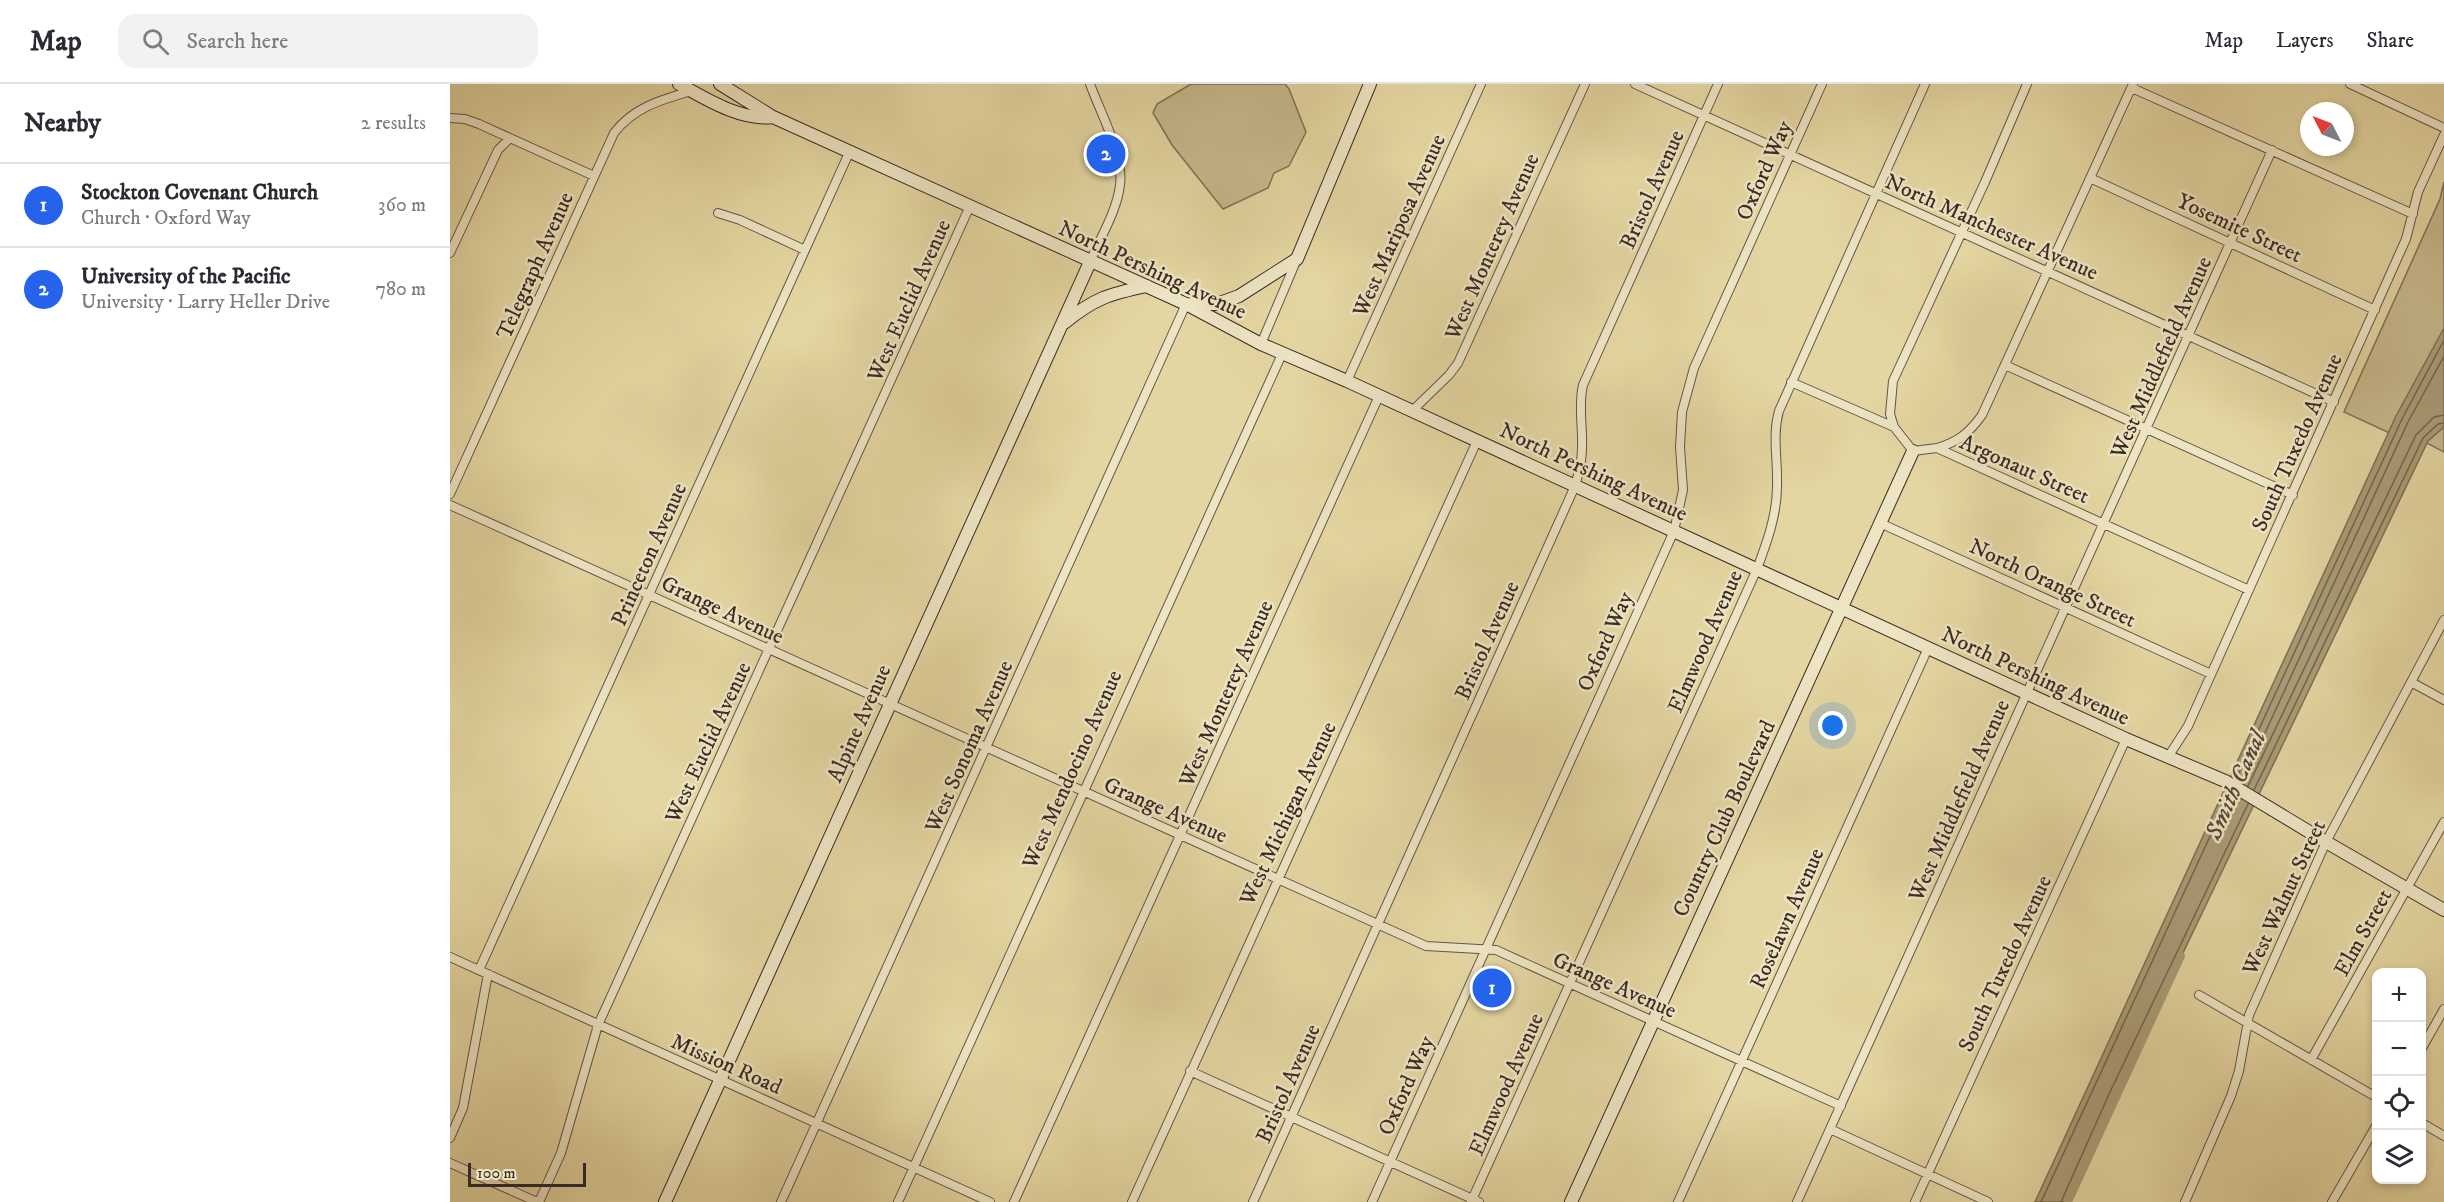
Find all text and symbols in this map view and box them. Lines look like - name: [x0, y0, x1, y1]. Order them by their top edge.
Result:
- search box: [118, 14, 538, 68]
- text: Map: [30, 24, 82, 59]
- icon: search: [139, 25, 172, 58]
- text: Search here: [187, 28, 288, 55]
- text: Map: [2204, 28, 2243, 54]
- text: Layers: [2276, 28, 2334, 54]
- text: Share: [2367, 28, 2414, 54]
- north arrow: [2300, 102, 2354, 156]
- text: Nearby: [24, 107, 101, 140]
- text: 2 results: [361, 111, 426, 136]
- street label: Oxford Way: [1730, 116, 1799, 225]
- street label: Bristol Avenue: [1614, 126, 1691, 253]
- street label: West Mariposa Avenue: [1347, 130, 1452, 322]
- pin: 2: [1086, 132, 1126, 176]
- street label: West Monterey Avenue: [1439, 149, 1546, 345]
- street label: North Manchester Avenue: [1881, 168, 2102, 287]
- text: Stockton Covenant Church: [81, 179, 318, 206]
- street label: Telegraph Avenue: [491, 188, 580, 343]
- street label: Yosemite Street: [2173, 188, 2306, 269]
- text: 1: [40, 193, 47, 218]
- text: 360 m: [378, 193, 426, 218]
- text: Church · Oxford Way: [81, 206, 251, 231]
- street label: West Euclid Avenue: [861, 215, 957, 387]
- street label: North Pershing Avenue: [1054, 215, 1251, 326]
- street label: West Middlefield Avenue: [2104, 253, 2218, 464]
- text: University of the Pacific: [81, 263, 291, 290]
- text: 2: [39, 277, 48, 302]
- text: 780 m: [375, 277, 426, 302]
- text: University · Larry Heller Drive: [81, 290, 330, 315]
- street label: South Tuxedo Avenue: [2246, 350, 2349, 536]
- street label: North Pershing Avenue: [1495, 417, 1692, 528]
- street label: Argonaut Street: [1955, 429, 2093, 510]
- street label: Princeton Avenue: [606, 479, 693, 630]
- street label: North Orange Street: [1965, 533, 2140, 634]
- street label: Elmwood Avenue: [1662, 566, 1749, 717]
- street label: Grange Avenue: [657, 570, 788, 651]
- street label: Bristol Avenue: [1449, 577, 1526, 704]
- street label: Oxford Way: [1571, 587, 1640, 696]
- street label: West Monterey Avenue: [1173, 596, 1280, 792]
- street label: North Pershing Avenue: [1937, 621, 2134, 732]
- street label: West Sonoma Avenue: [919, 656, 1019, 838]
- street label: West Euclid Avenue: [659, 658, 757, 828]
- street label: Alpine Avenue: [821, 661, 897, 787]
- street label: West Mendocino Avenue: [1016, 666, 1128, 874]
- street label: West Middlefield Avenue: [1902, 696, 2016, 907]
- your location: [1818, 711, 1847, 740]
- street label: Country Club Boulevard: [1667, 716, 1782, 921]
- street label: West Michigan Avenue: [1234, 718, 1343, 911]
- water label: Smith Canal: [2198, 724, 2274, 845]
- street label: Grange Avenue: [1099, 771, 1231, 850]
- street label: West Walnut Street: [2236, 816, 2332, 980]
- street label: Roselawn Avenue: [1744, 844, 1830, 993]
- street label: South Tuxedo Avenue: [1953, 871, 2058, 1056]
- street label: Elm Street: [2328, 884, 2398, 981]
- street label: Grange Avenue: [1548, 946, 1680, 1025]
- pin: 1: [1472, 966, 1512, 1010]
- map controls: [2372, 968, 2426, 1184]
- button: +: [2372, 968, 2426, 1022]
- street label: Elmwood Avenue: [1463, 1009, 1550, 1160]
- street label: Bristol Avenue: [1250, 1020, 1327, 1147]
- button: −: [2372, 1022, 2426, 1076]
- street label: Mission Road: [667, 1028, 786, 1101]
- street label: Oxford Way: [1372, 1031, 1441, 1140]
- button: locate: [2372, 1076, 2426, 1130]
- button: layers: [2372, 1130, 2426, 1184]
- scale bar: [468, 1160, 586, 1188]
- text: 100 m: [477, 1163, 516, 1183]

